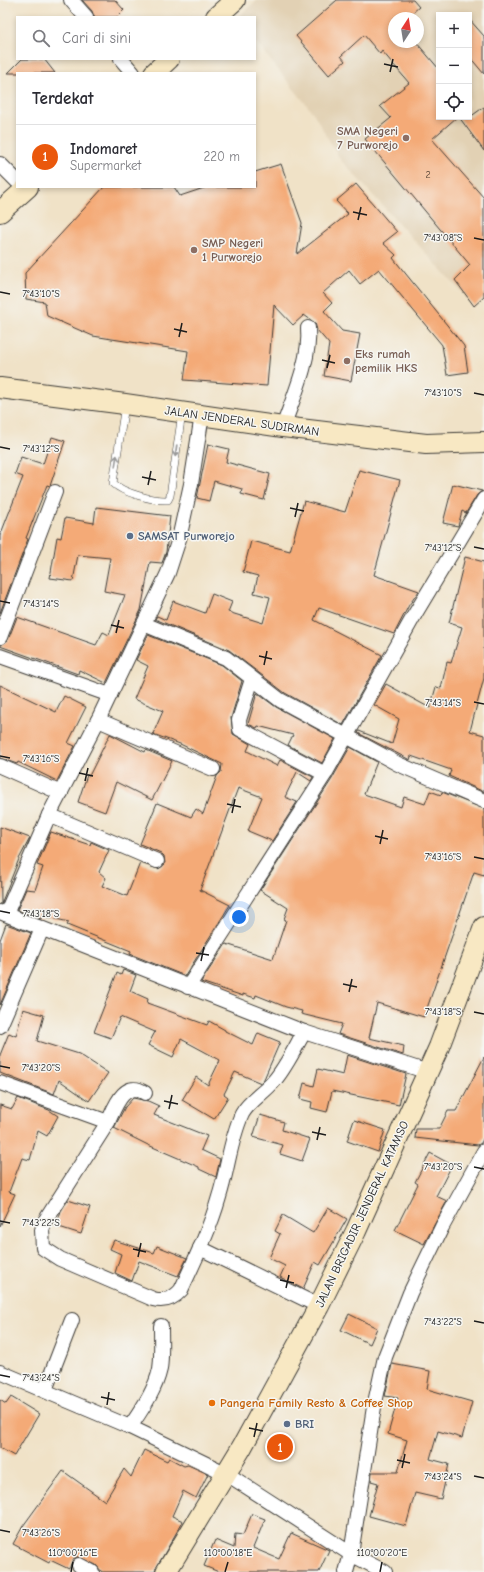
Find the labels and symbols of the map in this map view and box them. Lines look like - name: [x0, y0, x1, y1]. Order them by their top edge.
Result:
- north arrow: [388, 12, 424, 48]
- place label: SMA Negeri 7 Purworejo: [337, 124, 398, 152]
- marker: SMA Negeri 7 Purworejo: [401, 133, 411, 143]
- house number: 2: [425, 169, 431, 181]
- text: 7°43'08"S: [424, 232, 463, 244]
- place label: SMP Negeri 1 Purworejo: [202, 236, 263, 264]
- marker: SMP Negeri 1 Purworejo: [189, 245, 199, 255]
- text: 7°43'10"S: [22, 288, 60, 300]
- place label: Eks rumah pemilik HKS: [355, 347, 418, 375]
- marker: Eks rumah pemilik HKS: [342, 356, 352, 366]
- text: 7°43'10"S: [424, 387, 462, 399]
- street label: JALAN JENDERAL SUDIRMAN: [164, 403, 320, 439]
- text: 7°43'12"S: [23, 443, 60, 455]
- one-way arrow: [172, 444, 180, 457]
- one-way arrow: [112, 455, 120, 468]
- place label: SAMSAT Purworejo: [138, 529, 235, 543]
- marker: SAMSAT Purworejo: [125, 531, 135, 541]
- text: 7°43'12"S: [425, 542, 462, 554]
- text: 7°43'14"S: [23, 598, 60, 610]
- text: 7°43'14"S: [425, 697, 462, 709]
- text: 7°43'16"S: [23, 753, 60, 765]
- text: 7°43'16"S: [425, 851, 462, 863]
- your location: [229, 907, 249, 927]
- text: 7°43'18"S: [23, 908, 60, 920]
- text: 7°43'18"S: [425, 1006, 462, 1018]
- text: 7°43'20"S: [22, 1062, 61, 1074]
- street label: JALAN BRIGADIR JENDERAL KATAMSO: [313, 1118, 412, 1309]
- text: 7°43'20"S: [424, 1161, 463, 1173]
- text: 7°43'22"S: [22, 1217, 60, 1229]
- text: 7°43'22"S: [424, 1316, 462, 1328]
- text: 7°43'24"S: [22, 1372, 60, 1384]
- place label: Pangena Family Resto & Coffee Shop: [220, 1396, 413, 1410]
- marker: Pangena Family Resto & Coffee Shop: [207, 1398, 217, 1408]
- place label: BRI: [295, 1417, 314, 1431]
- marker: BRI: [282, 1419, 292, 1429]
- pin: 1: [267, 1432, 293, 1462]
- text: 7°43'24"S: [424, 1471, 462, 1483]
- text: 7°43'26"S: [22, 1527, 60, 1539]
- text: 110°00'16"E: [49, 1547, 97, 1559]
- text: 110°00'18"E: [204, 1547, 252, 1559]
- text: 110°00'20"E: [357, 1547, 407, 1559]

